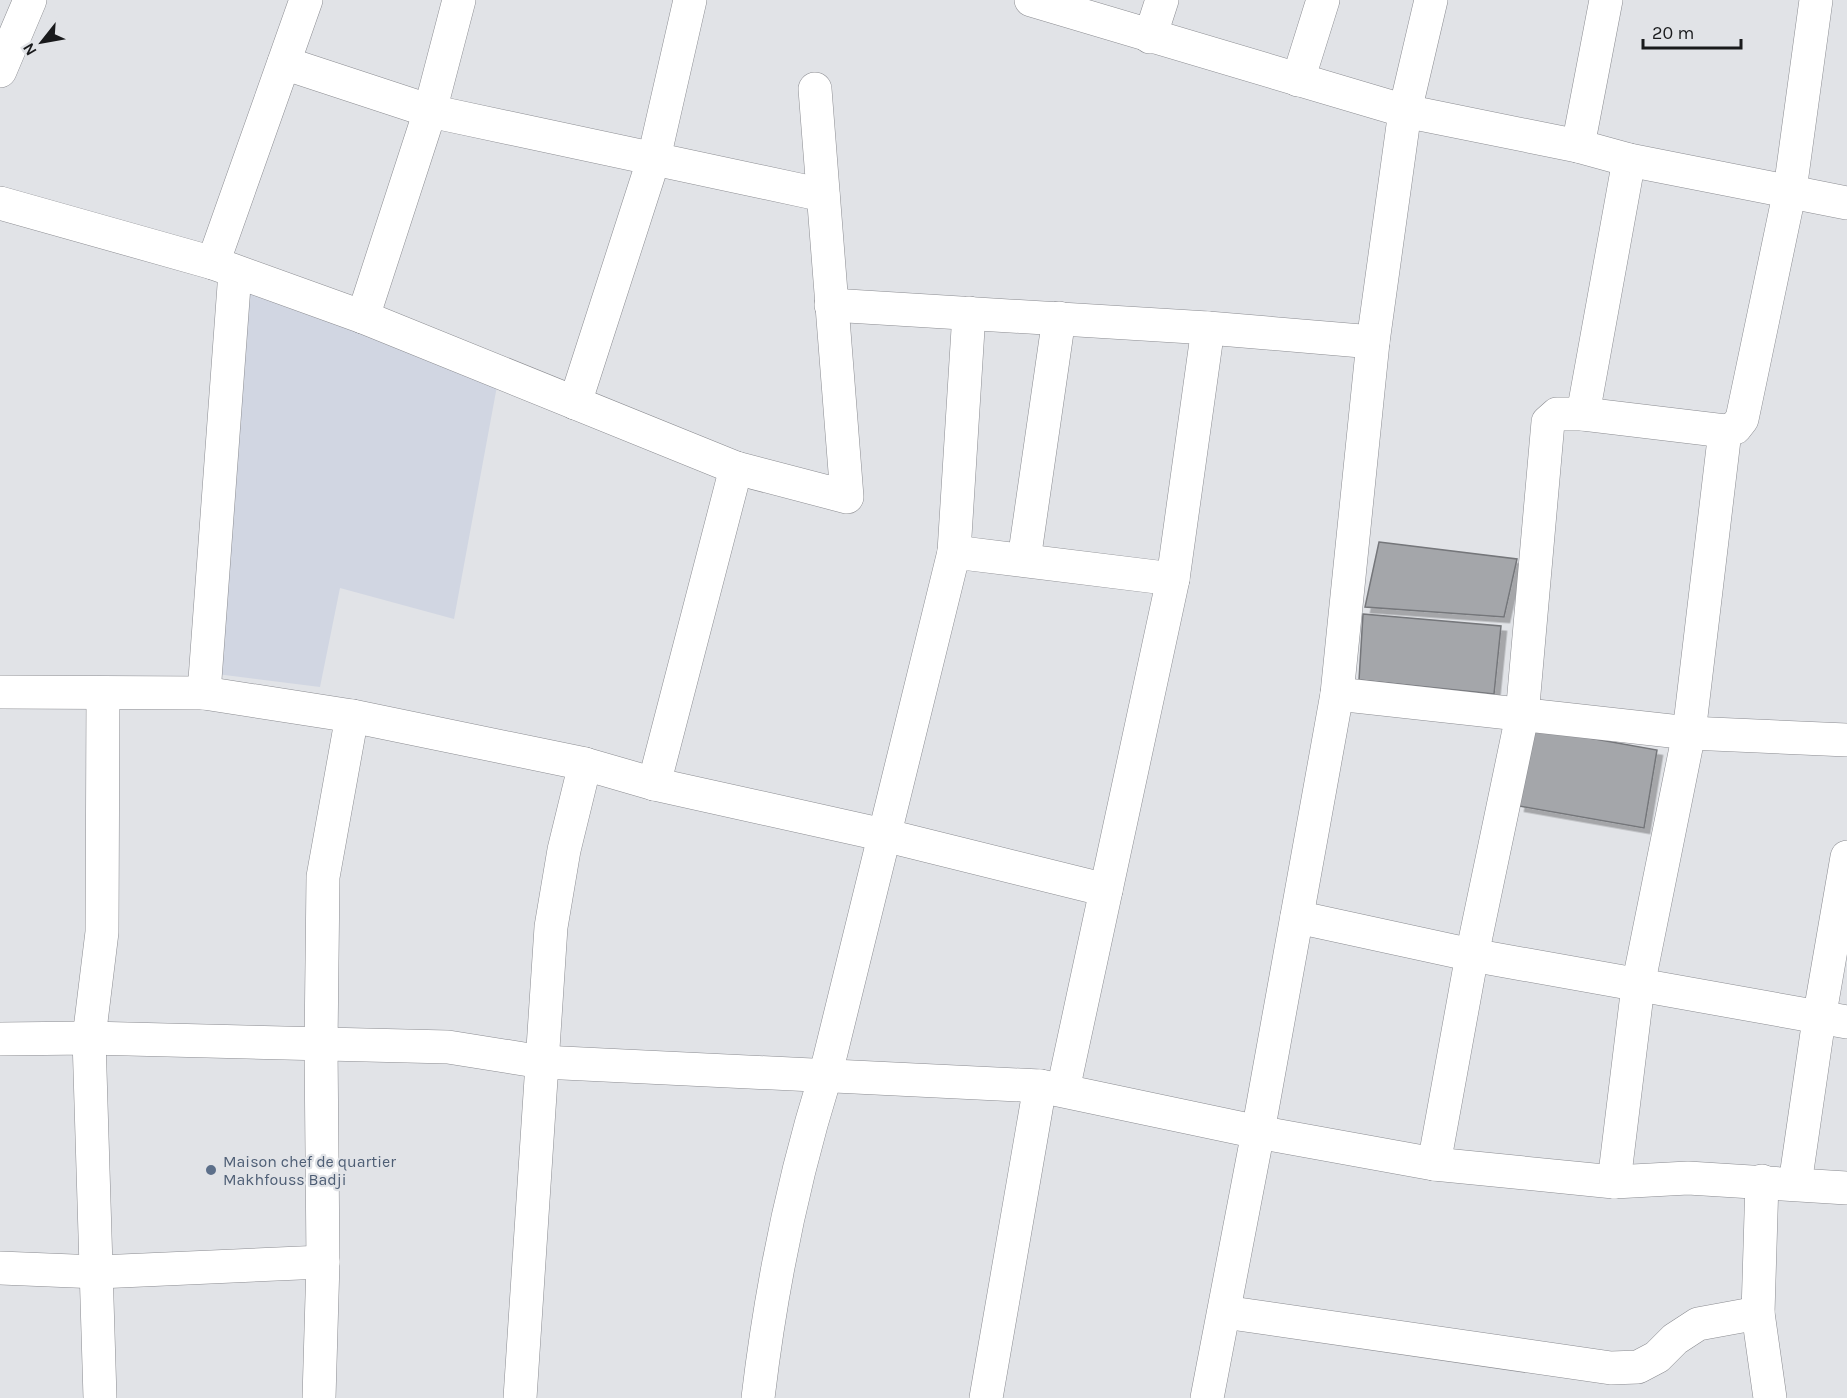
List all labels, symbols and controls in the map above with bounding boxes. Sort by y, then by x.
north arrow [12,12,72,72]
scale bar [1643,12,1740,50]
text: 20 m [1652,22,1694,44]
text: N [18,40,41,59]
place label: Maison chef de quartier Makhfouss Badji [223,1152,396,1189]
marker: Maison chef de quartier Makhfouss Badji [204,1163,218,1177]

